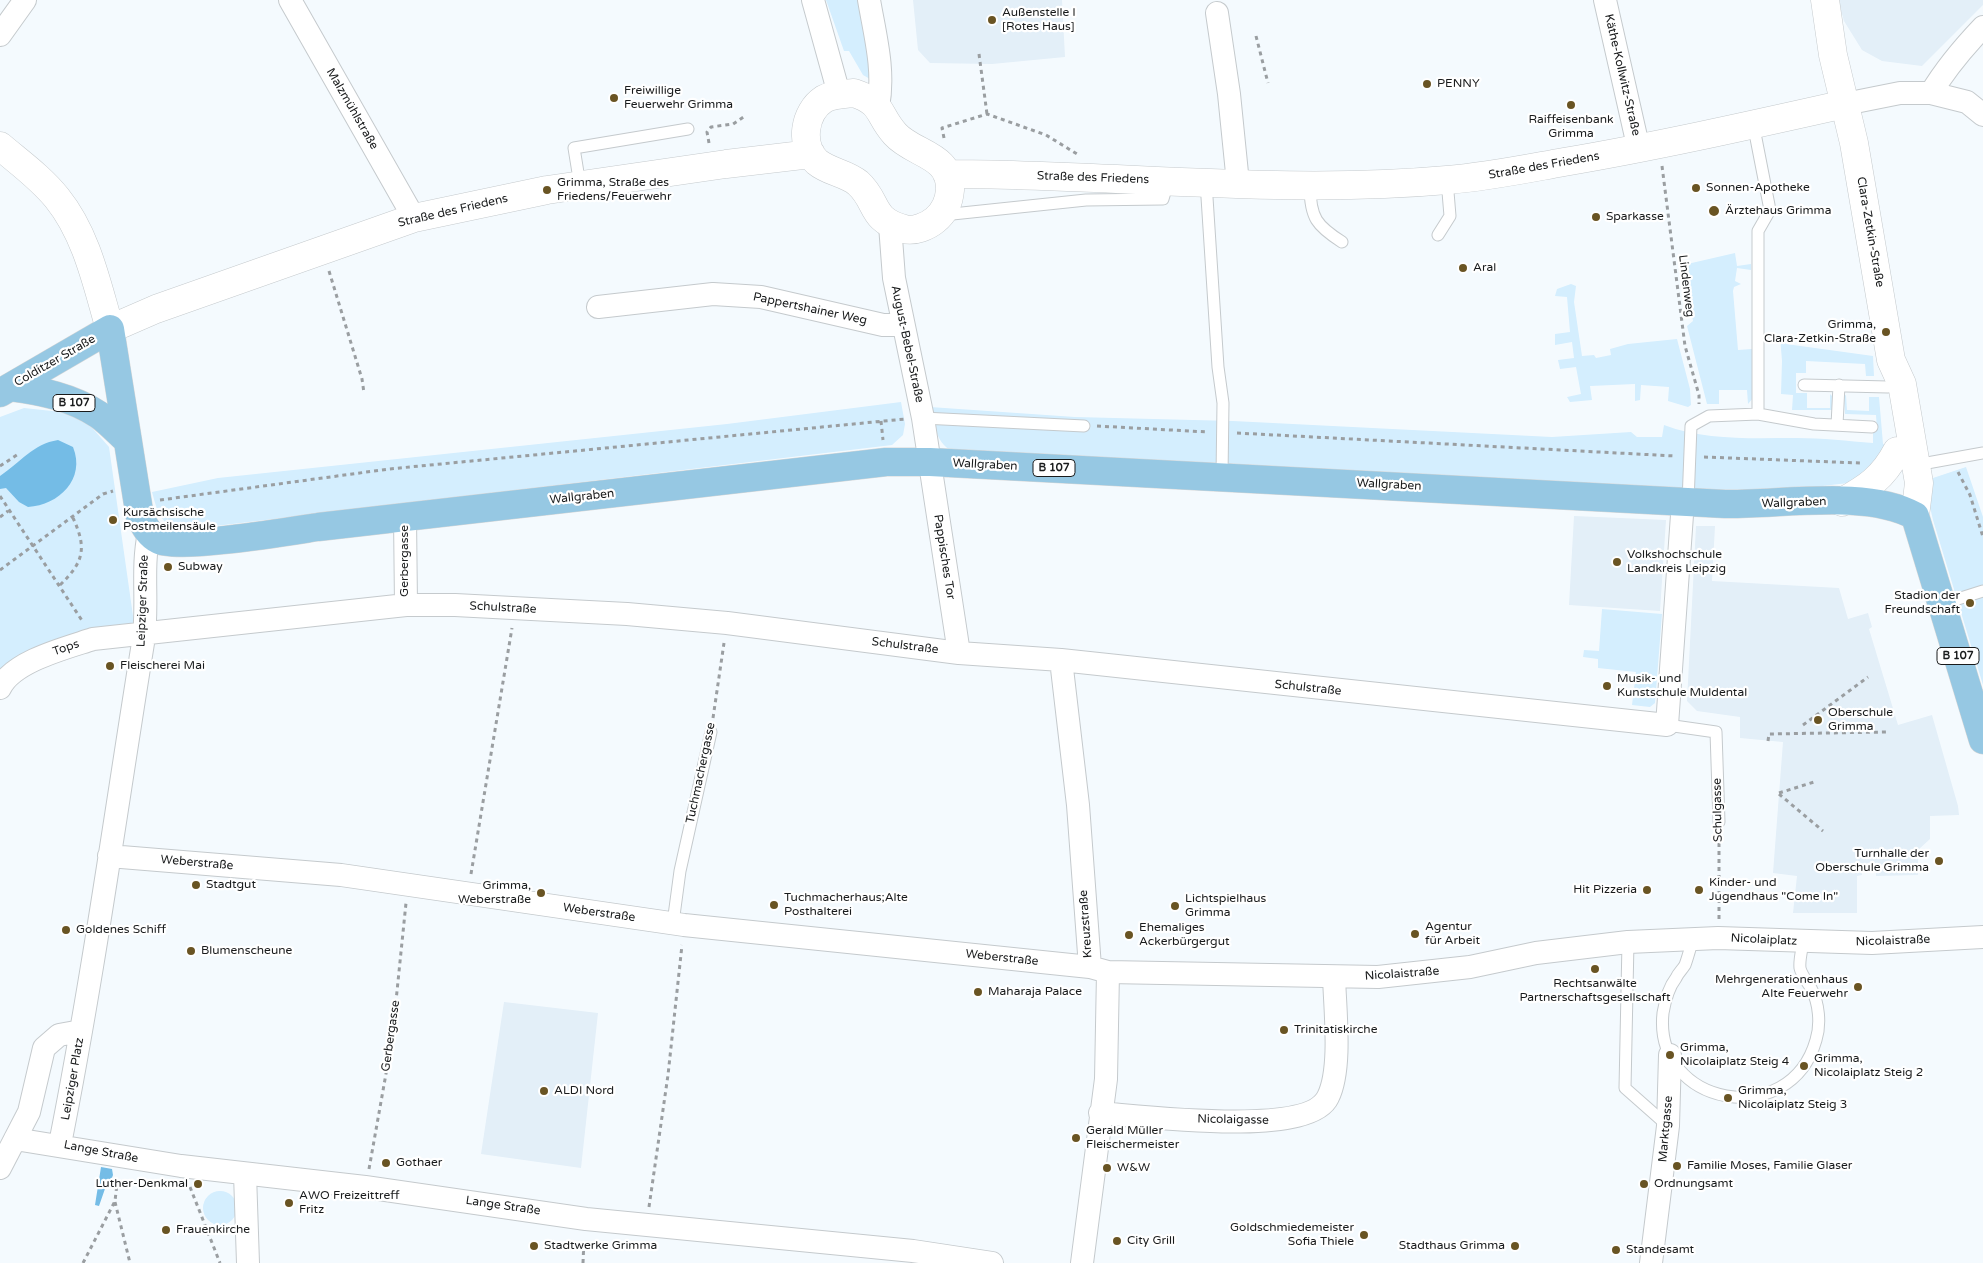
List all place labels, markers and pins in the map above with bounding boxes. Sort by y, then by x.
place label: Außenstelle l [Rotes Haus] [1002,6,1075,34]
marker: Außenstelle l [Rotes Haus] [986,14,998,26]
place label: PENNY [1437,77,1480,91]
marker: PENNY [1421,78,1433,90]
place label: Freiwillige Feuerwehr Grimma [624,84,733,112]
marker: Freiwillige Feuerwehr Grimma [608,92,620,104]
marker: Raiffeisenbank Grimma [1565,99,1577,111]
place label: Raiffeisenbank Grimma [1528,113,1614,141]
place label: Grimma, Straße des Friedens/Feuerwehr [557,176,672,204]
place label: Sonnen-Apotheke [1706,181,1810,195]
marker: Sonnen-Apotheke [1690,182,1702,194]
marker: Grimma, Straße des Friedens/Feuerwehr [541,184,553,196]
marker: Ärztehaus Grimma [1707,204,1721,218]
place label: Ärztehaus Grimma [1725,204,1831,218]
place label: Sparkasse [1606,210,1664,224]
marker: Sparkasse [1590,211,1602,223]
place label: Aral [1473,261,1496,275]
marker: Aral [1457,262,1469,274]
place label: Grimma, Clara-Zetkin-Straße [1764,318,1876,346]
marker: Grimma, Clara-Zetkin-Straße [1880,326,1892,338]
place label: Kursächsische Postmeilensäule [123,506,216,534]
marker: Kursächsische Postmeilensäule [107,514,119,526]
place label: Volkshochschule Landkreis Leipzig [1627,548,1726,576]
marker: Volkshochschule Landkreis Leipzig [1611,556,1623,568]
place label: Subway [178,560,223,574]
marker: Subway [162,561,174,573]
place label: Stadion der Freundschaft [1885,589,1960,617]
marker: Stadion der Freundschaft [1964,597,1976,609]
place label: Fleischerei Mai [120,659,205,673]
marker: Fleischerei Mai [104,660,116,672]
place label: Musik- und Kunstschule Muldental [1617,672,1747,700]
marker: Musik- und Kunstschule Muldental [1601,680,1613,692]
place label: Oberschule Grimma [1828,706,1893,734]
marker: Oberschule Grimma [1812,714,1824,726]
place label: Turnhalle der Oberschule Grimma [1815,847,1929,875]
marker: Turnhalle der Oberschule Grimma [1933,855,1945,867]
place label: Kinder- und Jugendhaus "Come In" [1709,876,1838,904]
place label: Stadtgut [206,878,256,892]
marker: Stadtgut [190,879,202,891]
place label: Grimma, Weberstraße [458,879,531,907]
place label: Hit Pizzeria [1573,883,1637,897]
marker: Hit Pizzeria [1641,884,1653,896]
marker: Kinder- und Jugendhaus "Come In" [1693,884,1705,896]
marker: Grimma, Weberstraße [535,887,547,899]
place label: Tuchmacherhaus;Alte Posthalterei [784,891,908,919]
place label: Lichtspielhaus Grimma [1185,892,1266,920]
marker: Tuchmacherhaus;Alte Posthalterei [768,899,780,911]
marker: Lichtspielhaus Grimma [1169,900,1181,912]
place label: Agentur für Arbeit [1425,920,1480,948]
place label: Ehemaliges Ackerbürgergut [1139,921,1230,949]
place label: Goldenes Schiff [76,923,166,937]
marker: Goldenes Schiff [60,924,72,936]
marker: Agentur für Arbeit [1409,928,1421,940]
marker: Ehemaliges Ackerbürgergut [1123,929,1135,941]
place label: Blumenscheune [201,944,292,958]
marker: Blumenscheune [185,945,197,957]
marker: Rechtsanwälte Partnerschaftsgesellschaft [1589,963,1601,975]
place label: Mehrgenerationenhaus Alte Feuerwehr [1715,973,1848,1001]
place label: Rechtsanwälte Partnerschaftsgesellschaft [1519,977,1671,1005]
marker: Mehrgenerationenhaus Alte Feuerwehr [1852,981,1864,993]
place label: Maharaja Palace [988,985,1082,999]
marker: Maharaja Palace [972,986,984,998]
place label: Trinitatiskirche [1294,1023,1377,1037]
marker: Trinitatiskirche [1278,1024,1290,1036]
place label: Grimma, Nicolaiplatz Steig 4 [1680,1041,1789,1069]
marker: Grimma, Nicolaiplatz Steig 4 [1664,1049,1676,1061]
place label: Grimma, Nicolaiplatz Steig 2 [1814,1052,1923,1080]
marker: Grimma, Nicolaiplatz Steig 2 [1798,1060,1810,1072]
place label: ALDI Nord [554,1084,614,1098]
place label: Grimma, Nicolaiplatz Steig 3 [1738,1084,1847,1112]
marker: ALDI Nord [538,1085,550,1097]
marker: Grimma, Nicolaiplatz Steig 3 [1722,1092,1734,1104]
place label: Gerald Müller Fleischermeister [1086,1124,1179,1152]
marker: Gerald Müller Fleischermeister [1070,1132,1082,1144]
place label: Gothaer [396,1156,442,1170]
marker: Gothaer [380,1157,392,1169]
place label: Familie Moses, Familie Glaser [1687,1159,1852,1173]
marker: Familie Moses, Familie Glaser [1671,1160,1683,1172]
place label: W&W [1117,1161,1150,1175]
marker: W&W [1101,1162,1113,1174]
place label: Luther-Denkmal [95,1177,188,1191]
place label: Ordnungsamt [1654,1177,1733,1191]
marker: Luther-Denkmal [192,1178,204,1190]
marker: Ordnungsamt [1638,1178,1650,1190]
place label: AWO Freizeittreff Fritz [299,1189,400,1217]
marker: AWO Freizeittreff Fritz [283,1197,295,1209]
place label: Goldschmiedemeister Sofia Thiele [1230,1221,1354,1249]
place label: Frauenkirche [176,1223,250,1237]
marker: Frauenkirche [160,1224,172,1236]
marker: Goldschmiedemeister Sofia Thiele [1358,1229,1370,1241]
place label: City Grill [1127,1234,1175,1248]
marker: City Grill [1111,1235,1123,1247]
place label: Stadtwerke Grimma [544,1239,657,1253]
place label: Stadthaus Grimma [1399,1239,1505,1253]
marker: Stadtwerke Grimma [528,1240,540,1252]
marker: Stadthaus Grimma [1509,1240,1521,1252]
place label: Standesamt [1626,1243,1694,1257]
marker: Standesamt [1610,1244,1622,1256]

